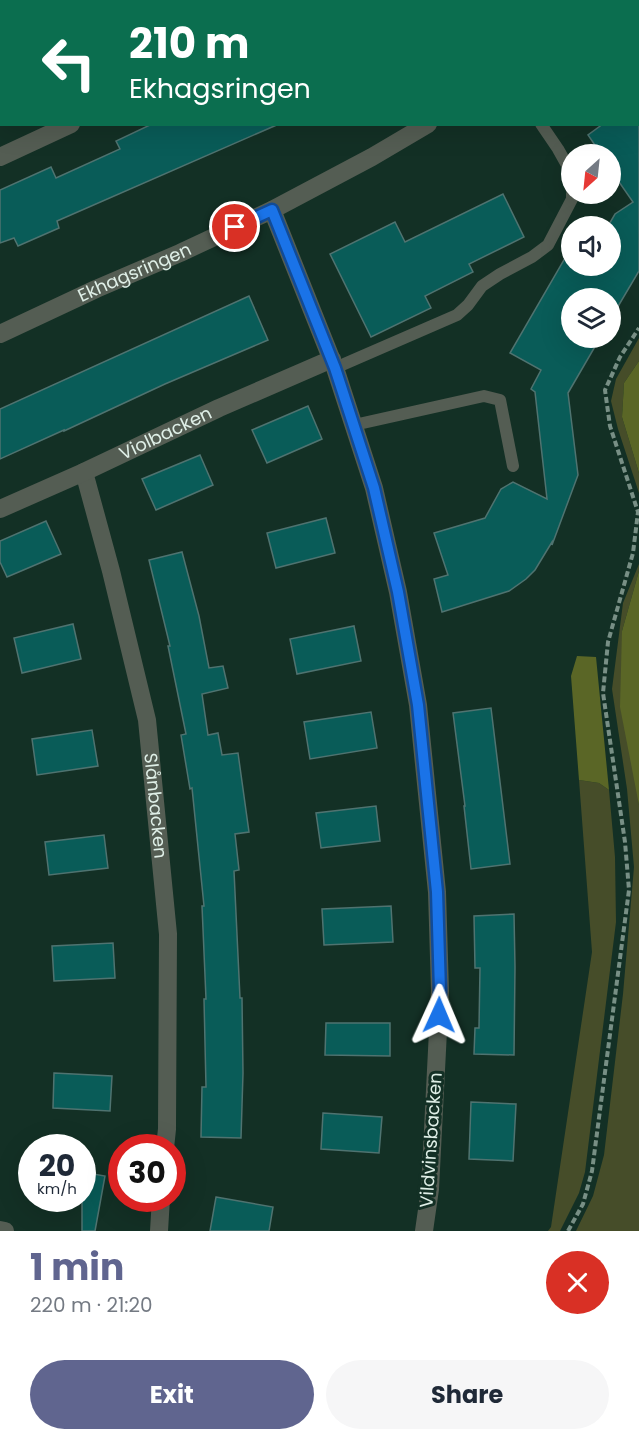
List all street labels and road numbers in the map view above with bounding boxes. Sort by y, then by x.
street label: Ekhagsringen [74,236,195,308]
street label: Violbacken [115,400,216,466]
street label: Slånbacken [138,752,174,860]
street label: Vildvinsbacken [413,1071,448,1209]

